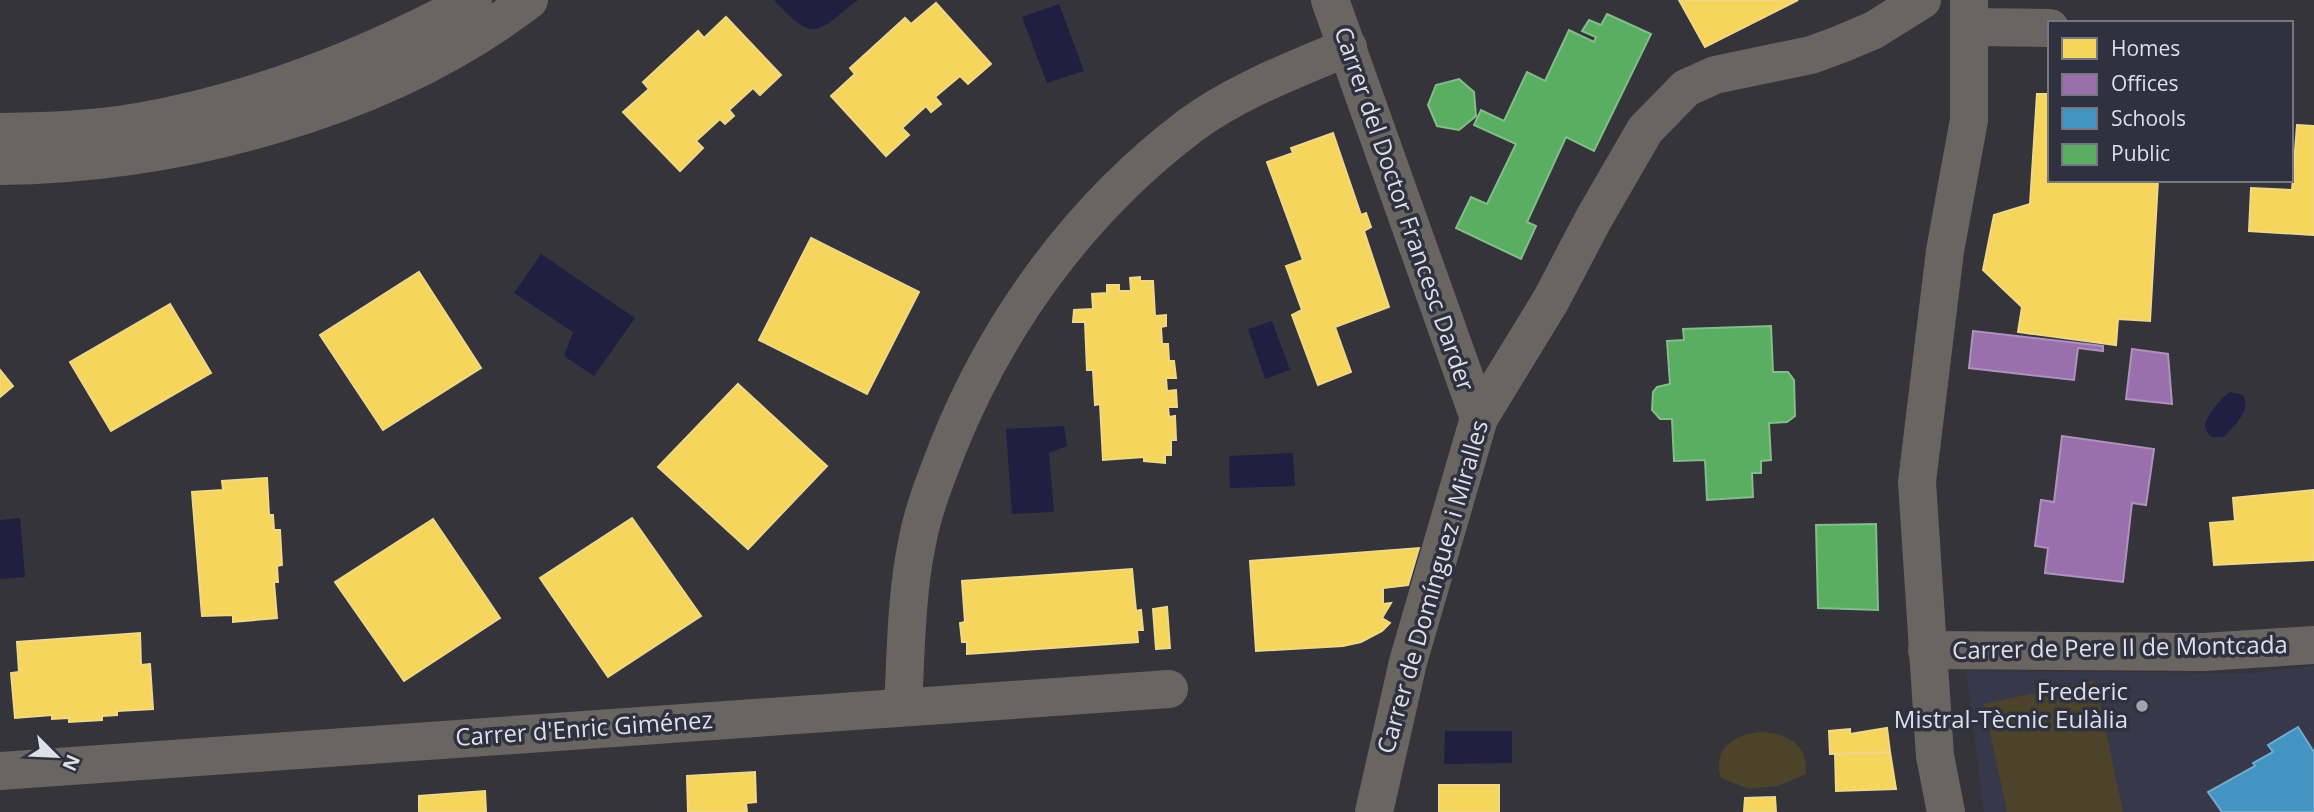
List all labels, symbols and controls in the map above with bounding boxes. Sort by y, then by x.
legend [2048,21,2293,182]
street label: Carrer del Doctor Francesc Darder [1327,22,1483,395]
text: Homes [2111,34,2180,62]
text: Offices [2111,69,2179,97]
text: Schools [2111,104,2186,132]
text: Public [2111,139,2170,167]
street label: Carrer de Domínguez i Miralles [1368,416,1495,757]
street label: Carrer de Pere II de Montcada [1952,627,2288,666]
place label: Frederic Mistral-Tècnic Eulàlia [1894,674,2128,735]
marker: Frederic Mistral-Tècnic Eulàlia [2134,698,2150,714]
street label: Carrer d'Enric Giménez [454,702,714,753]
north arrow [21,721,91,791]
text: N [57,751,87,775]

